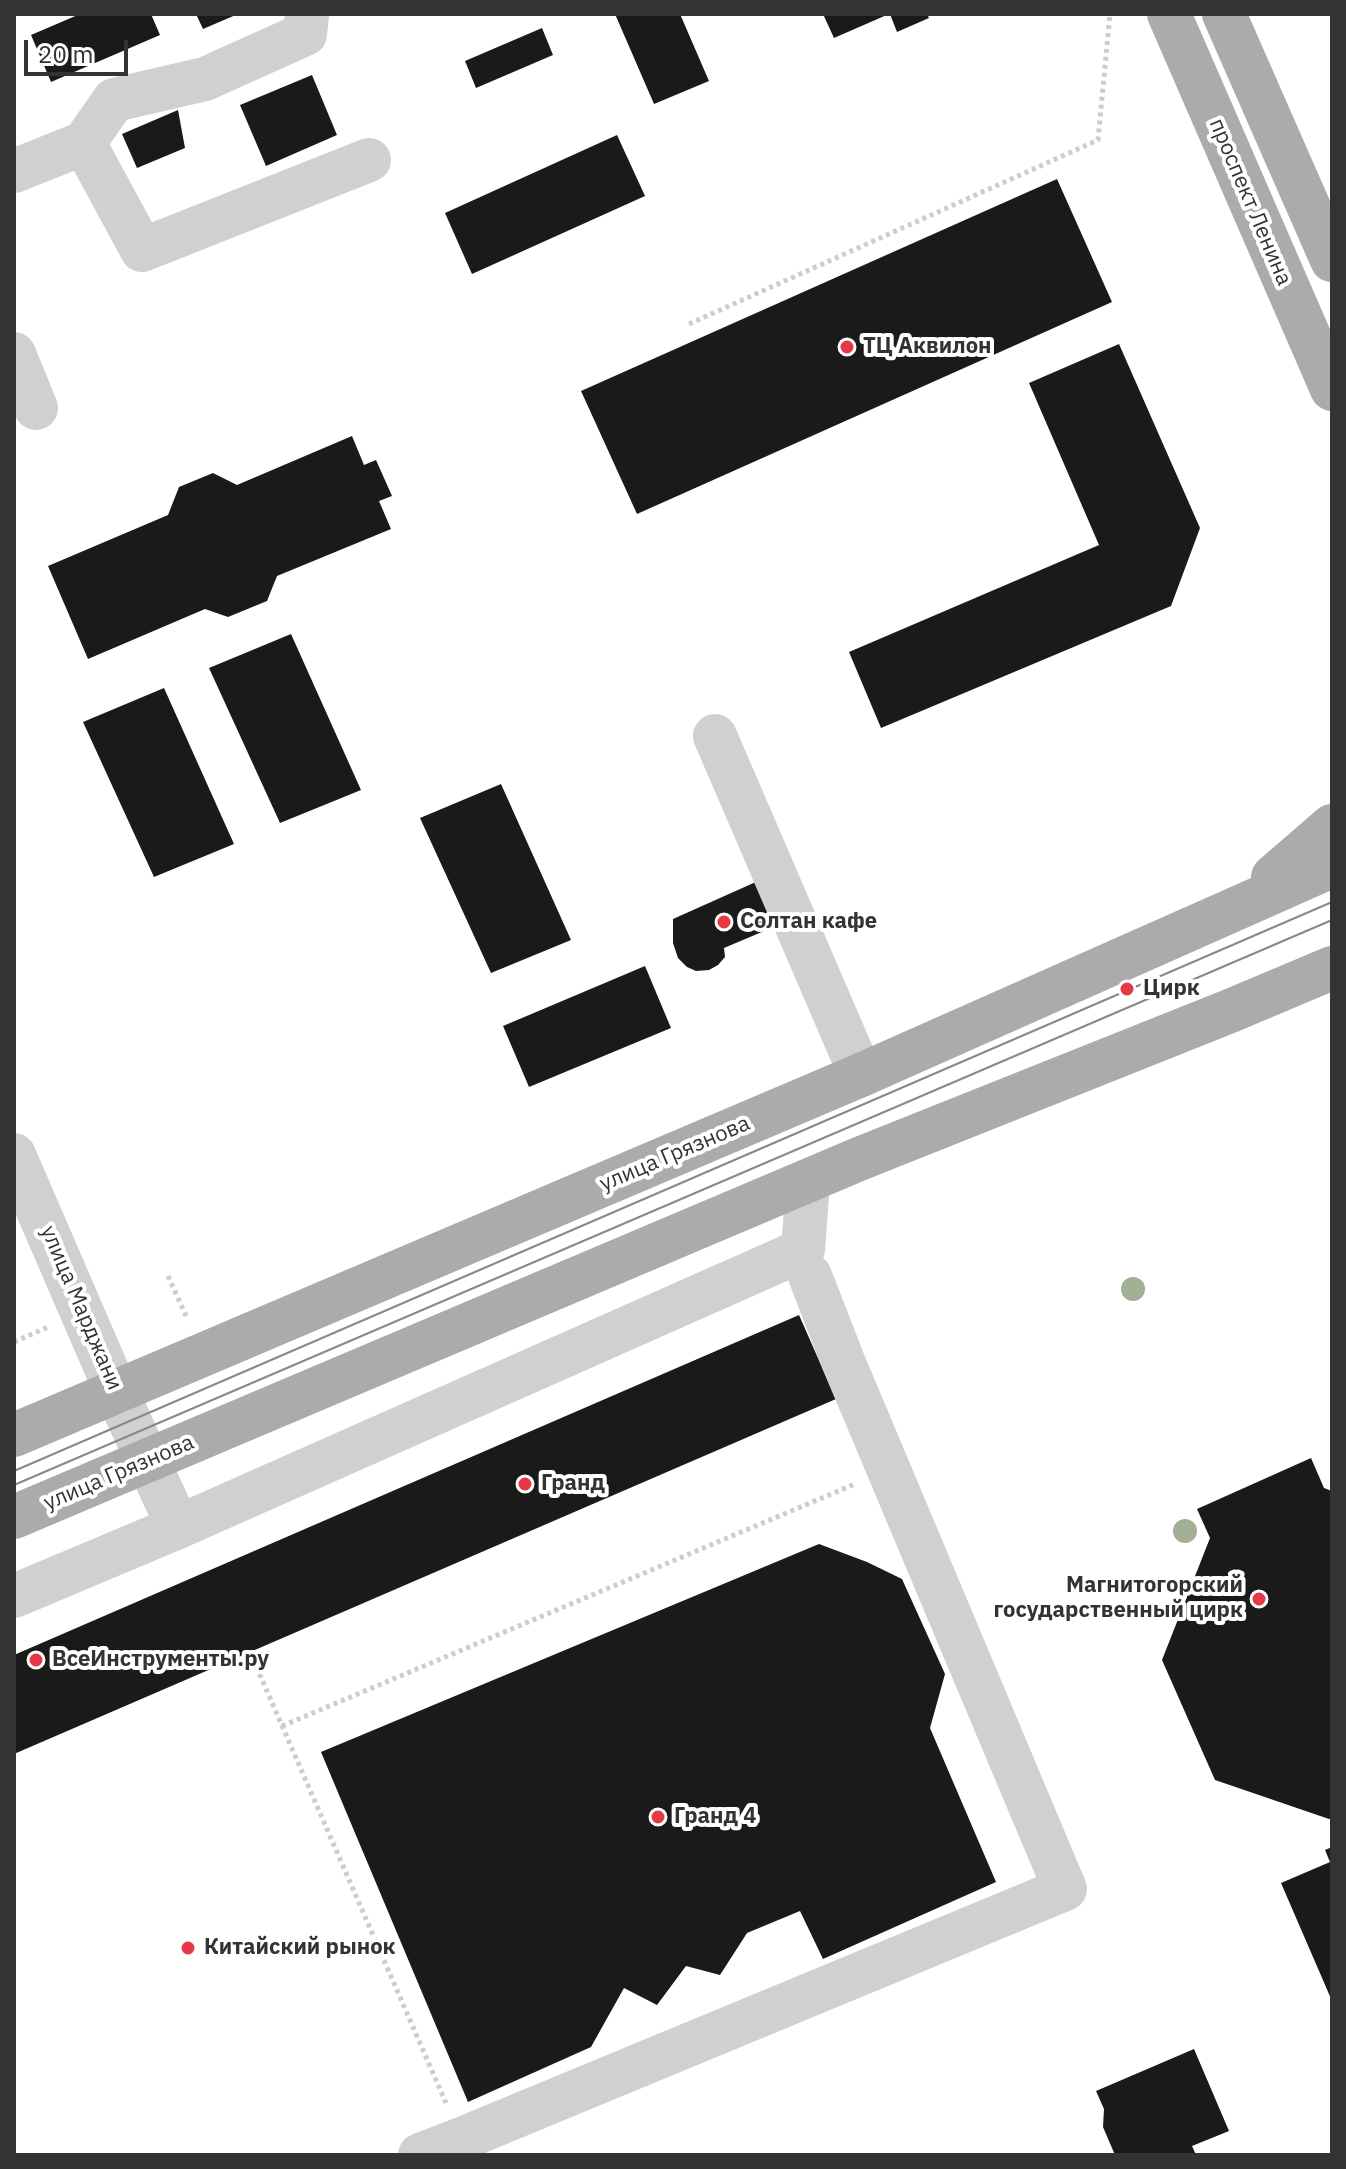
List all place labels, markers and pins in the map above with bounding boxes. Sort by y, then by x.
place label: ТЦ Аквилон [863,334,992,360]
marker: ТЦ Аквилон [838,338,856,356]
place label: Солтан кафе [740,909,877,935]
marker: Солтан кафе [715,913,733,931]
place label: Цирк [1143,976,1200,1002]
marker: Цирк [1118,980,1136,998]
place label: Гранд [541,1471,605,1497]
marker: Гранд [516,1475,534,1493]
place label: Магнитогорский государственный цирк [993,1573,1243,1624]
marker: Магнитогорский государственный цирк [1250,1590,1268,1608]
place label: ВсеИнструменты.ру [52,1647,269,1673]
marker: ВсеИнструменты.ру [27,1651,45,1669]
place label: Гранд 4 [674,1804,756,1830]
marker: Гранд 4 [649,1808,667,1826]
place label: Китайский рынок [204,1935,396,1961]
marker: Китайский рынок [179,1939,197,1957]

